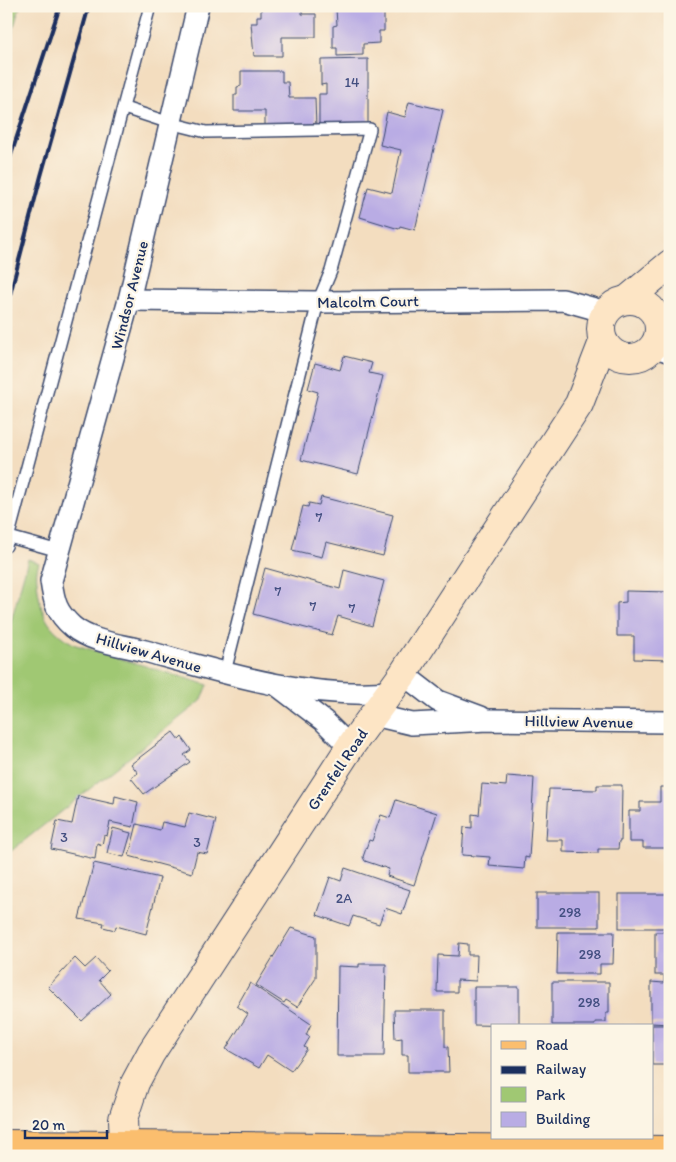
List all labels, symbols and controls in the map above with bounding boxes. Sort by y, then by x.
house number: 14 [345,74,360,91]
street label: Windsor Avenue [107,239,152,352]
street label: Malcolm Court [317,291,419,312]
house number: 7 [316,509,323,526]
house number: 7 [275,583,282,600]
house number: 7 [310,598,317,615]
house number: 7 [349,600,356,617]
street label: Hillview Avenue [94,628,204,677]
street label: Hillview Avenue [524,711,634,732]
street label: Grenfell Road [303,724,372,814]
house number: 3 [60,829,68,846]
house number: 3 [193,834,201,851]
house number: 2A [336,890,352,907]
house number: 298 [559,904,582,921]
house number: 298 [579,946,602,963]
house number: 298 [578,994,601,1011]
legend [491,1024,654,1140]
text: Road [536,1036,569,1054]
text: Railway [536,1060,586,1078]
text: Park [536,1086,566,1104]
scale bar [25,1107,108,1139]
text: Building [536,1110,590,1128]
text: 20 m [32,1116,66,1134]

